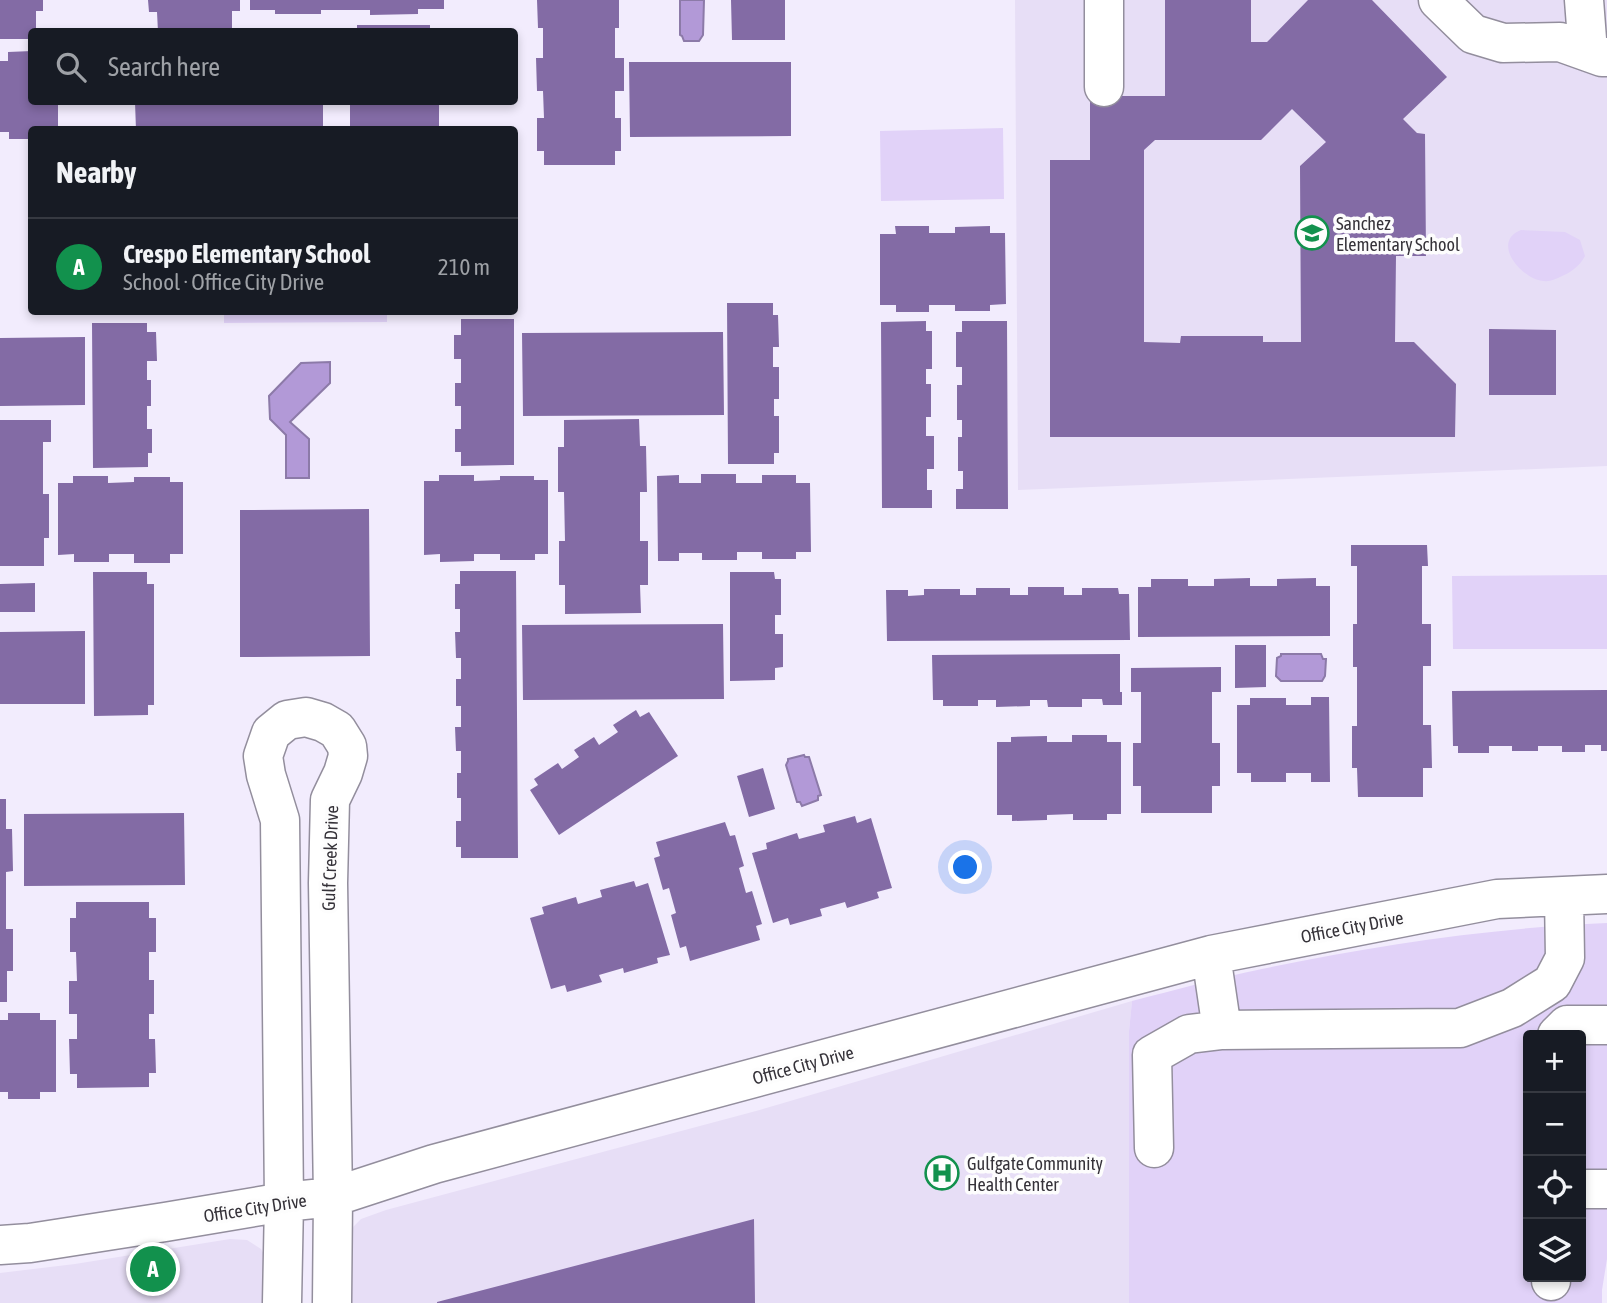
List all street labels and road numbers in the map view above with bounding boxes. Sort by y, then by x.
street label: Gulf Creek Drive [318,805,342,911]
street label: Office City Drive [1299,907,1405,947]
street label: Office City Drive [750,1041,856,1089]
street label: Office City Drive [202,1189,308,1227]

